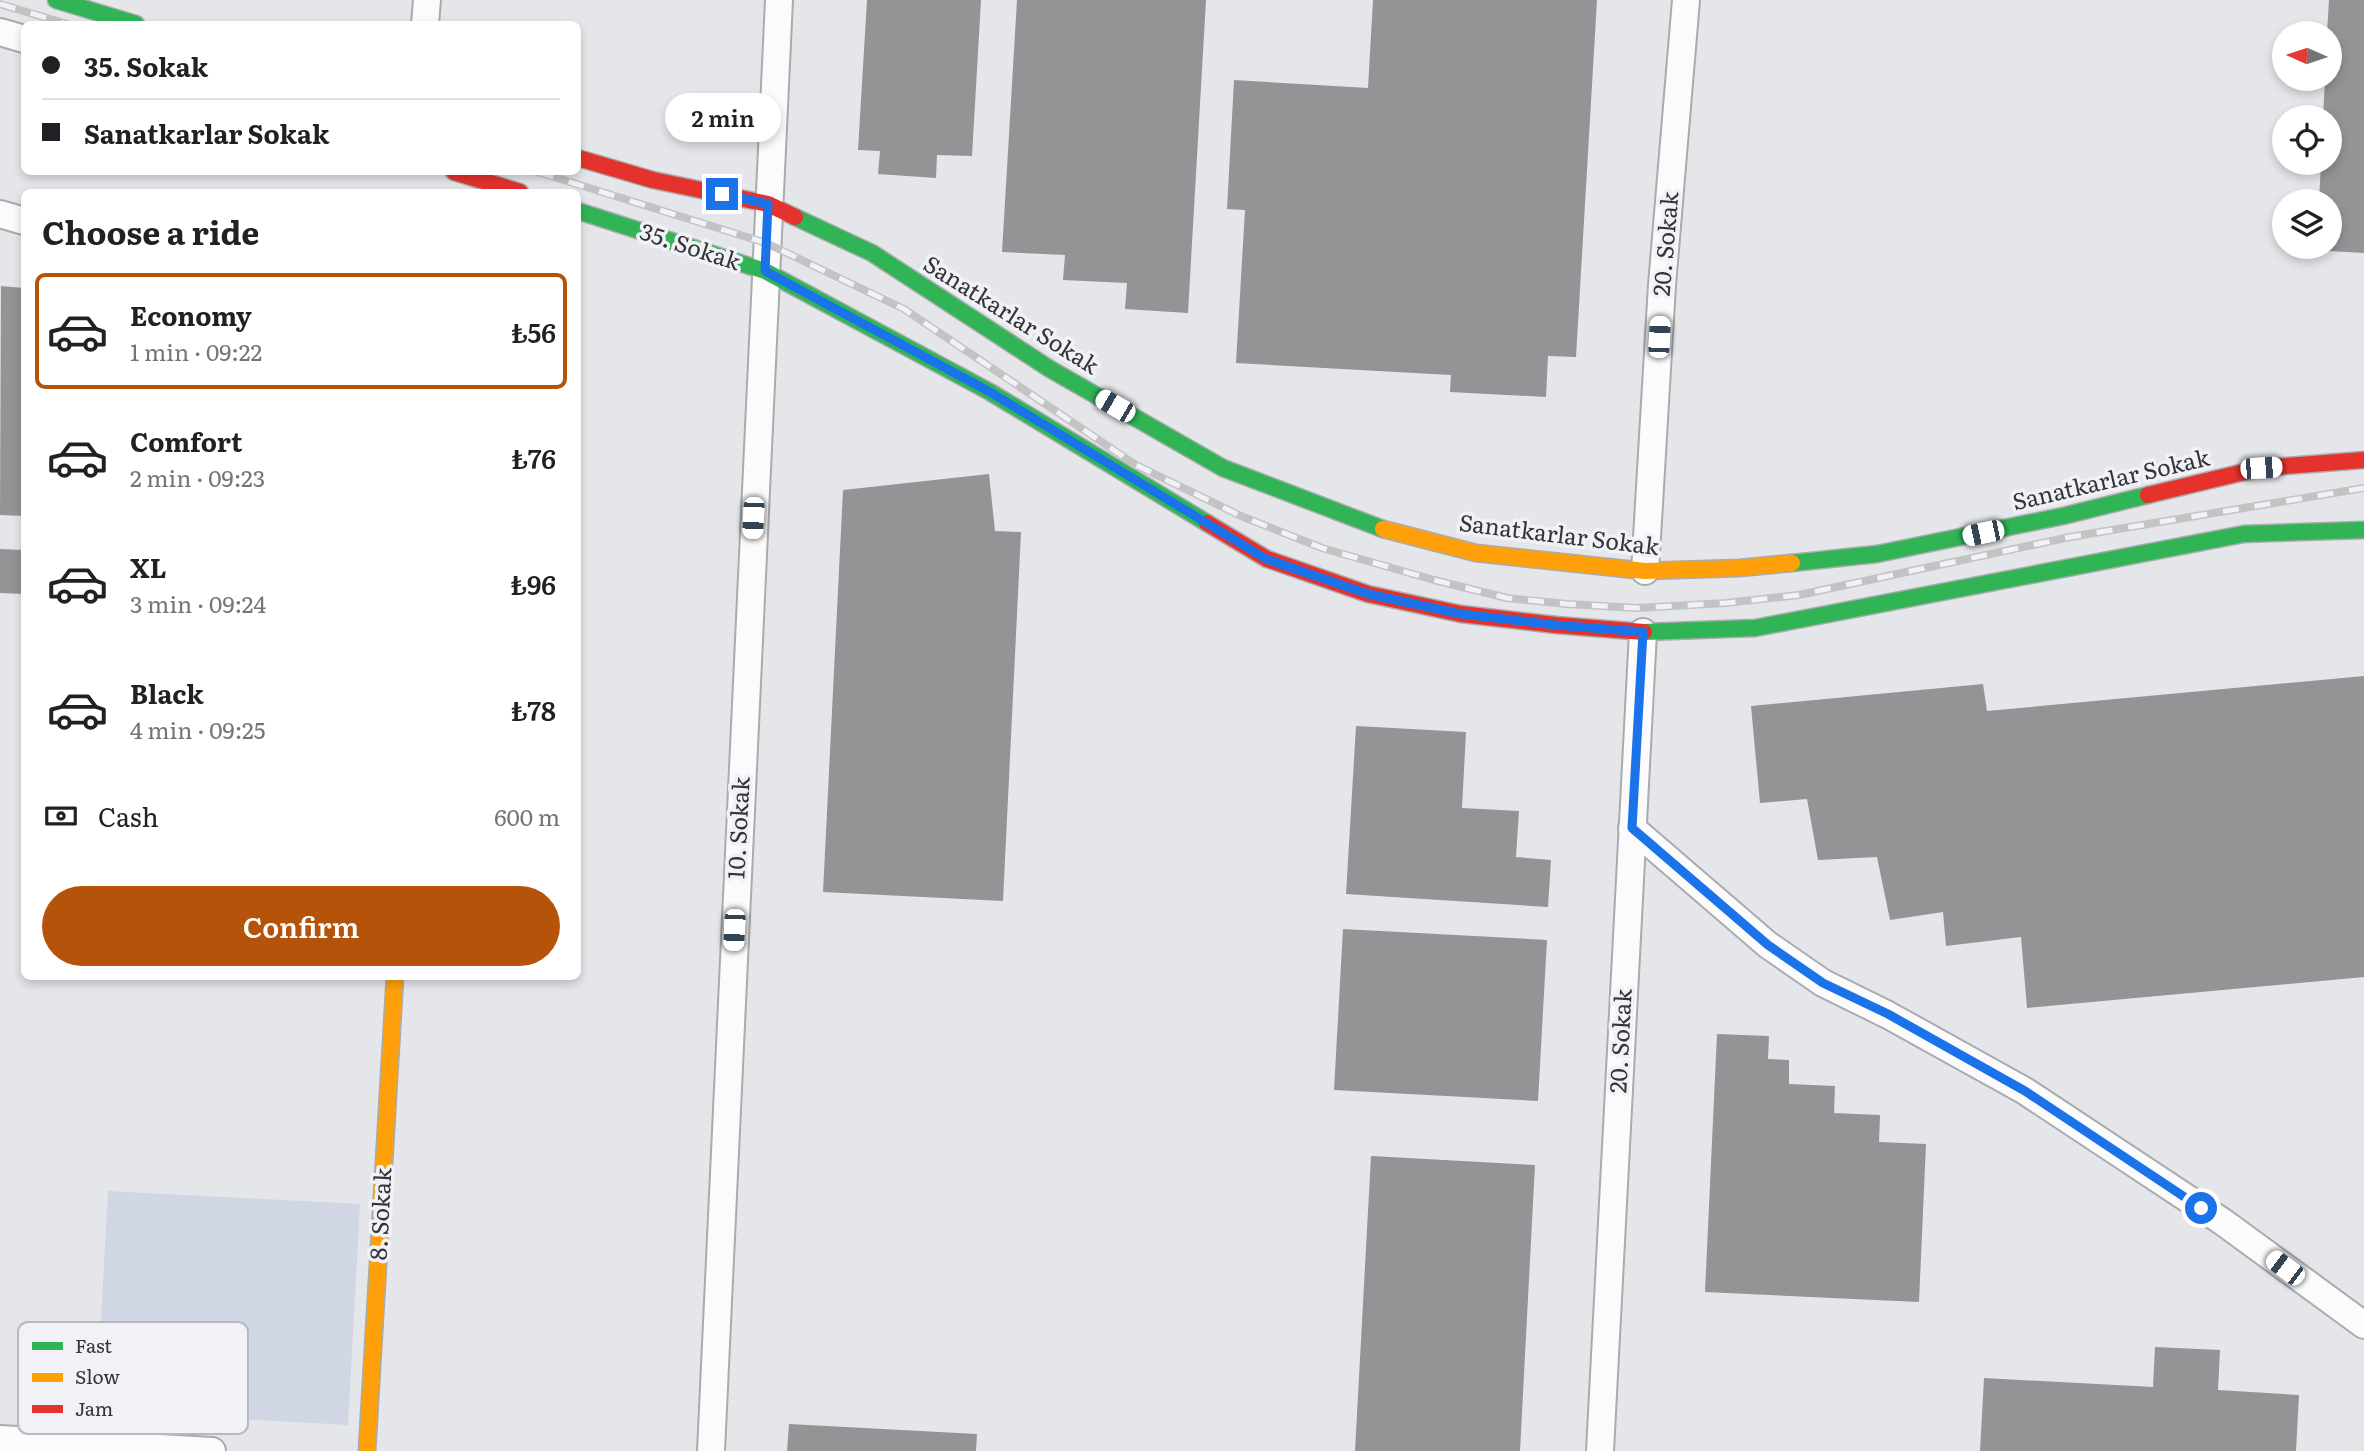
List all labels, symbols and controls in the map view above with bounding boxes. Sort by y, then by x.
north arrow [2272,21,2342,91]
map controls [2272,21,2342,259]
text: 35. Sokak [84,46,208,85]
callout: 2 min [664,92,780,142]
text: 2 min [691,100,755,134]
button: locate [2272,105,2342,175]
text: Sanatkarlar Sokak [84,113,330,152]
route end [706,178,738,210]
street label: 20. Sokak [1643,189,1686,297]
button: layers [2272,189,2342,259]
text: Choose a ride [42,207,259,255]
street label: 35. Sokak [636,213,746,278]
street label: Sanatkarlar Sokak [918,246,1107,382]
text: Economy [130,295,252,334]
icon: car [46,300,109,363]
text: ₺56 [511,312,556,351]
car [1648,315,1671,359]
text: 1 min · 09:22 [130,334,262,368]
car [1092,386,1139,426]
text: Comfort [130,421,242,460]
icon: car [46,426,109,489]
text: ₺76 [511,438,556,477]
street label: Sanatkarlar Sokak [2009,439,2213,517]
car [2240,456,2283,480]
text: 2 min · 09:23 [130,460,265,494]
car [742,496,765,540]
street label: Sanatkarlar Sokak [1457,504,1662,562]
car [1961,518,2006,548]
text: XL [130,547,167,586]
icon: car [46,552,109,615]
text: ₺96 [510,564,556,603]
text: 3 min · 09:24 [130,586,266,620]
text: Black [130,673,204,712]
icon: car [46,678,109,741]
text: ₺78 [511,690,556,729]
text: 4 min · 09:25 [130,712,265,746]
street label: 10. Sokak [717,775,757,880]
text: Cash [98,796,159,835]
icon: cash [42,797,80,835]
text: 600 m [494,799,560,833]
button: Confirm [42,886,560,966]
car [723,908,746,952]
street label: 20. Sokak [1599,987,1639,1094]
street label: 8. Sokak [360,1166,398,1261]
route start [2185,1192,2217,1224]
car [2262,1247,2309,1289]
legend [18,1322,248,1434]
text: Fast [75,1331,112,1359]
text: Slow [75,1362,120,1390]
text: Jam [75,1394,113,1422]

